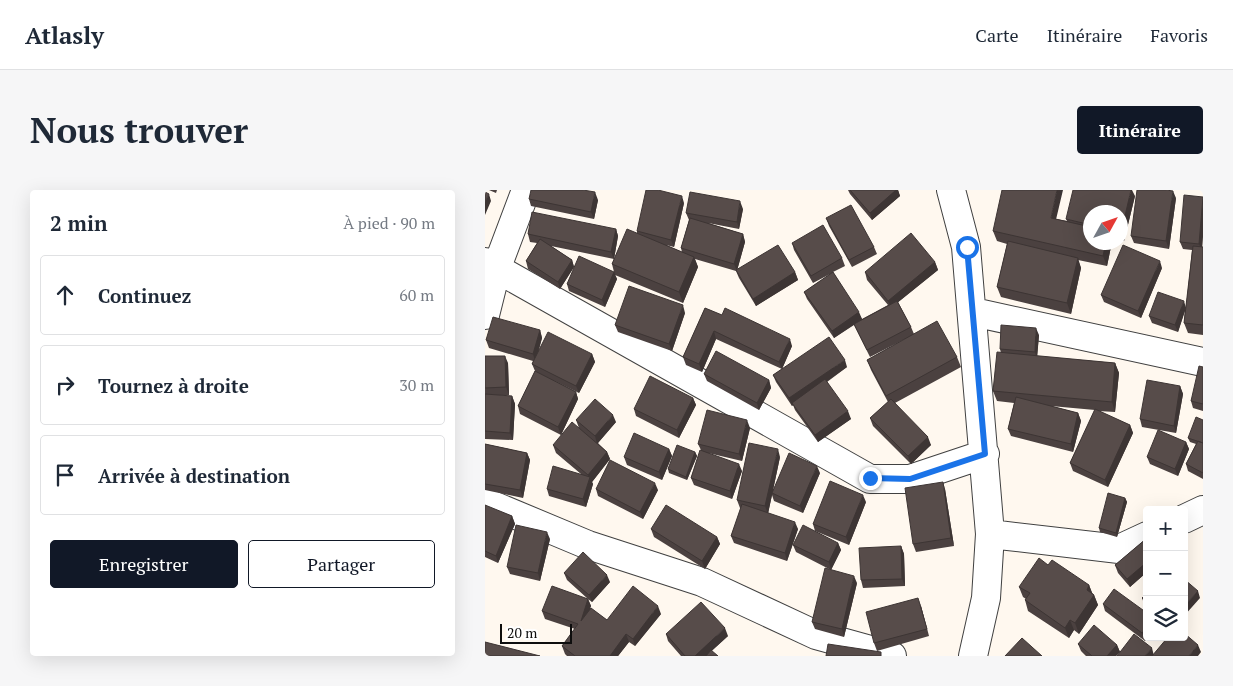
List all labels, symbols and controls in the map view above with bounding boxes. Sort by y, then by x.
text: Atlasly [25,19,104,51]
text: Carte [975,23,1019,47]
text: Itinéraire [1047,23,1122,47]
text: Favoris [1150,23,1208,47]
button: Itinéraire [1077,106,1203,154]
text: Nous trouver [30,107,248,153]
north arrow [1083,205,1128,250]
text: 2 min [50,209,107,237]
text: À pied · 90 m [343,212,435,234]
route start [956,236,979,259]
icon: ahead [51,281,79,309]
text: Continuez [98,283,191,308]
text: 60 m [399,284,434,306]
icon: right [51,371,79,399]
text: Tournez à droite [98,373,249,398]
text: 30 m [399,374,434,396]
icon: arrive [51,461,79,489]
text: Arrivée à destination [98,463,290,488]
route end [859,467,882,490]
map controls [1143,506,1188,641]
button: + [1143,506,1188,551]
button: Enregistrer [50,540,238,588]
button: Partager [248,540,435,588]
button: − [1143,551,1188,596]
button: layers [1143,596,1188,641]
scale bar [500,621,573,644]
text: 20 m [507,623,537,642]

